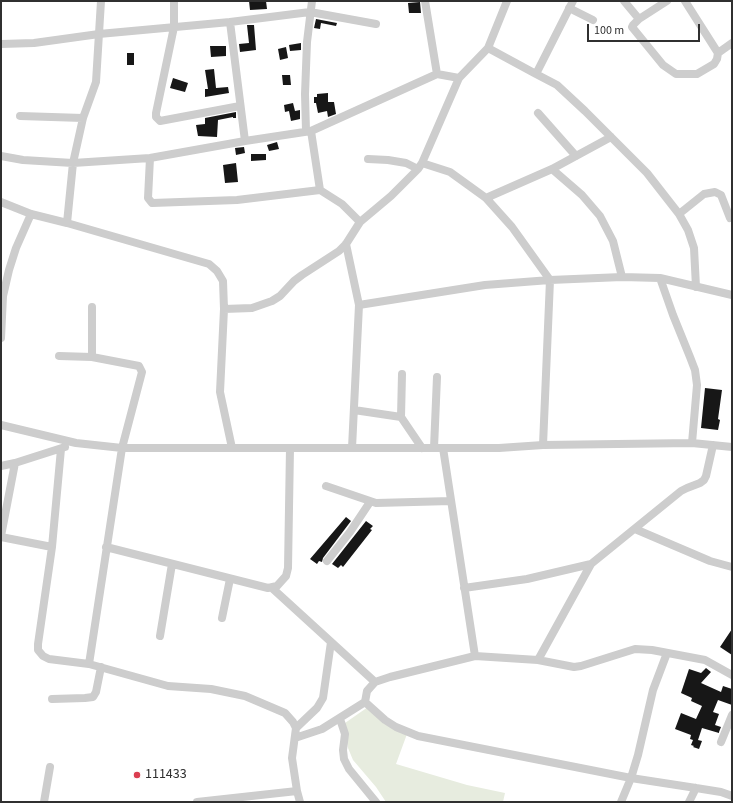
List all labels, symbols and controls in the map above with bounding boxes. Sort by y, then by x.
scale bar [589,16,702,42]
text: 100 m [594,22,624,39]
place label: 111433 [145,767,187,783]
marker: 111433 [132,770,142,780]

